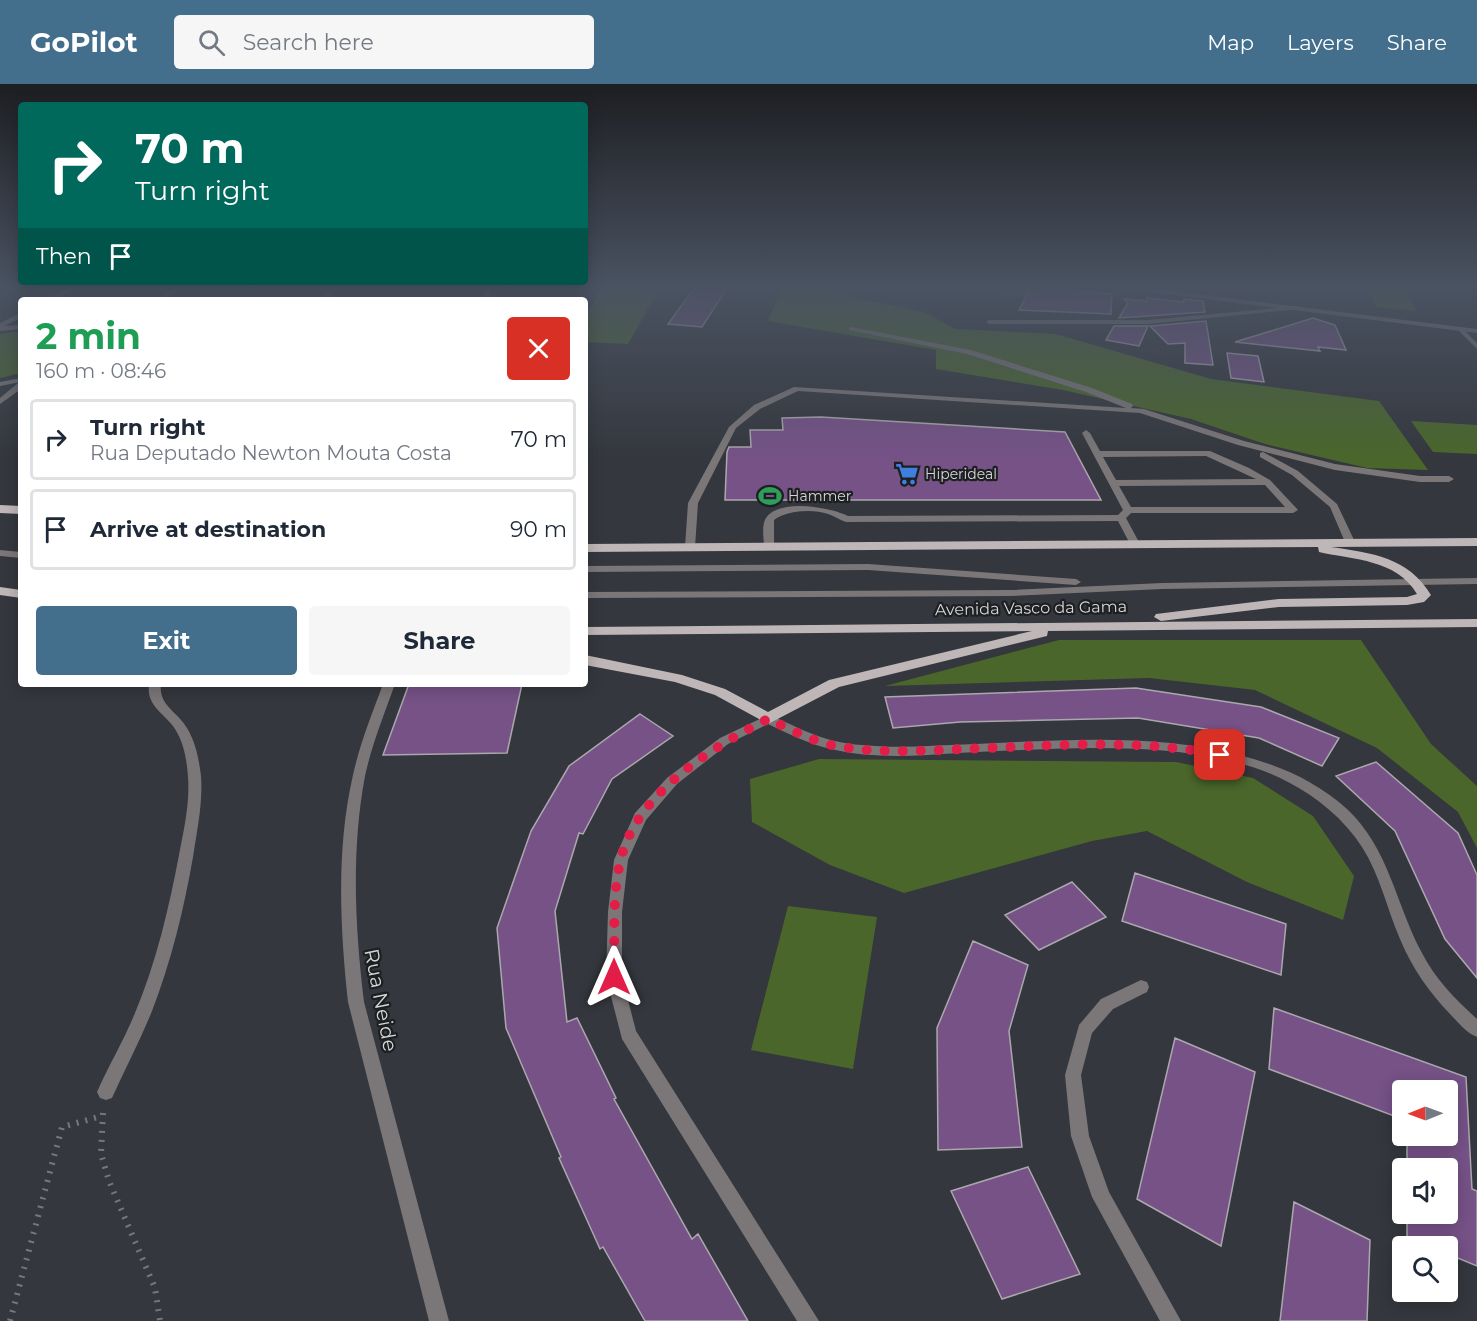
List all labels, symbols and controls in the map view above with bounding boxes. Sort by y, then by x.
search box [174,15,594,69]
text: GoPilot [30,25,138,59]
icon: search [195,26,228,59]
text: Search here [243,29,374,56]
text: Map [1207,30,1254,55]
text: Layers [1287,30,1354,55]
text: Share [1387,30,1447,55]
text: 70 m [135,122,245,174]
icon: right [36,126,114,204]
text: Turn right [135,174,270,207]
icon: arrive [104,240,137,273]
text: Then [36,243,92,270]
text: 2 min [36,314,141,358]
button: close [507,317,570,380]
text: 160 m · 08:46 [36,359,166,383]
text: Turn right [90,414,205,441]
icon: right [39,423,72,456]
text: 70 m [511,426,567,453]
text: Rua Deputado Newton Mouta Costa [90,441,452,465]
supermarket icon: Hiperideal [894,461,920,487]
place label: Hiperideal [925,465,997,483]
sports icon: Hammer [757,483,783,509]
place label: Hammer [788,487,852,505]
icon: arrive [39,513,72,546]
text: Arrive at destination [90,516,326,543]
text: 90 m [510,516,567,543]
street label: Avenida Vasco da Gama [935,597,1127,619]
button: Exit [36,606,297,675]
button: Share [309,606,570,675]
pin [1194,729,1245,780]
icon: arrive [1203,738,1236,771]
position arrow [582,945,646,1009]
street label: Rua Neide [359,947,403,1053]
north arrow [1392,1080,1458,1146]
map controls [1392,1080,1458,1302]
button: sound [1392,1158,1458,1224]
button: search [1392,1236,1458,1302]

